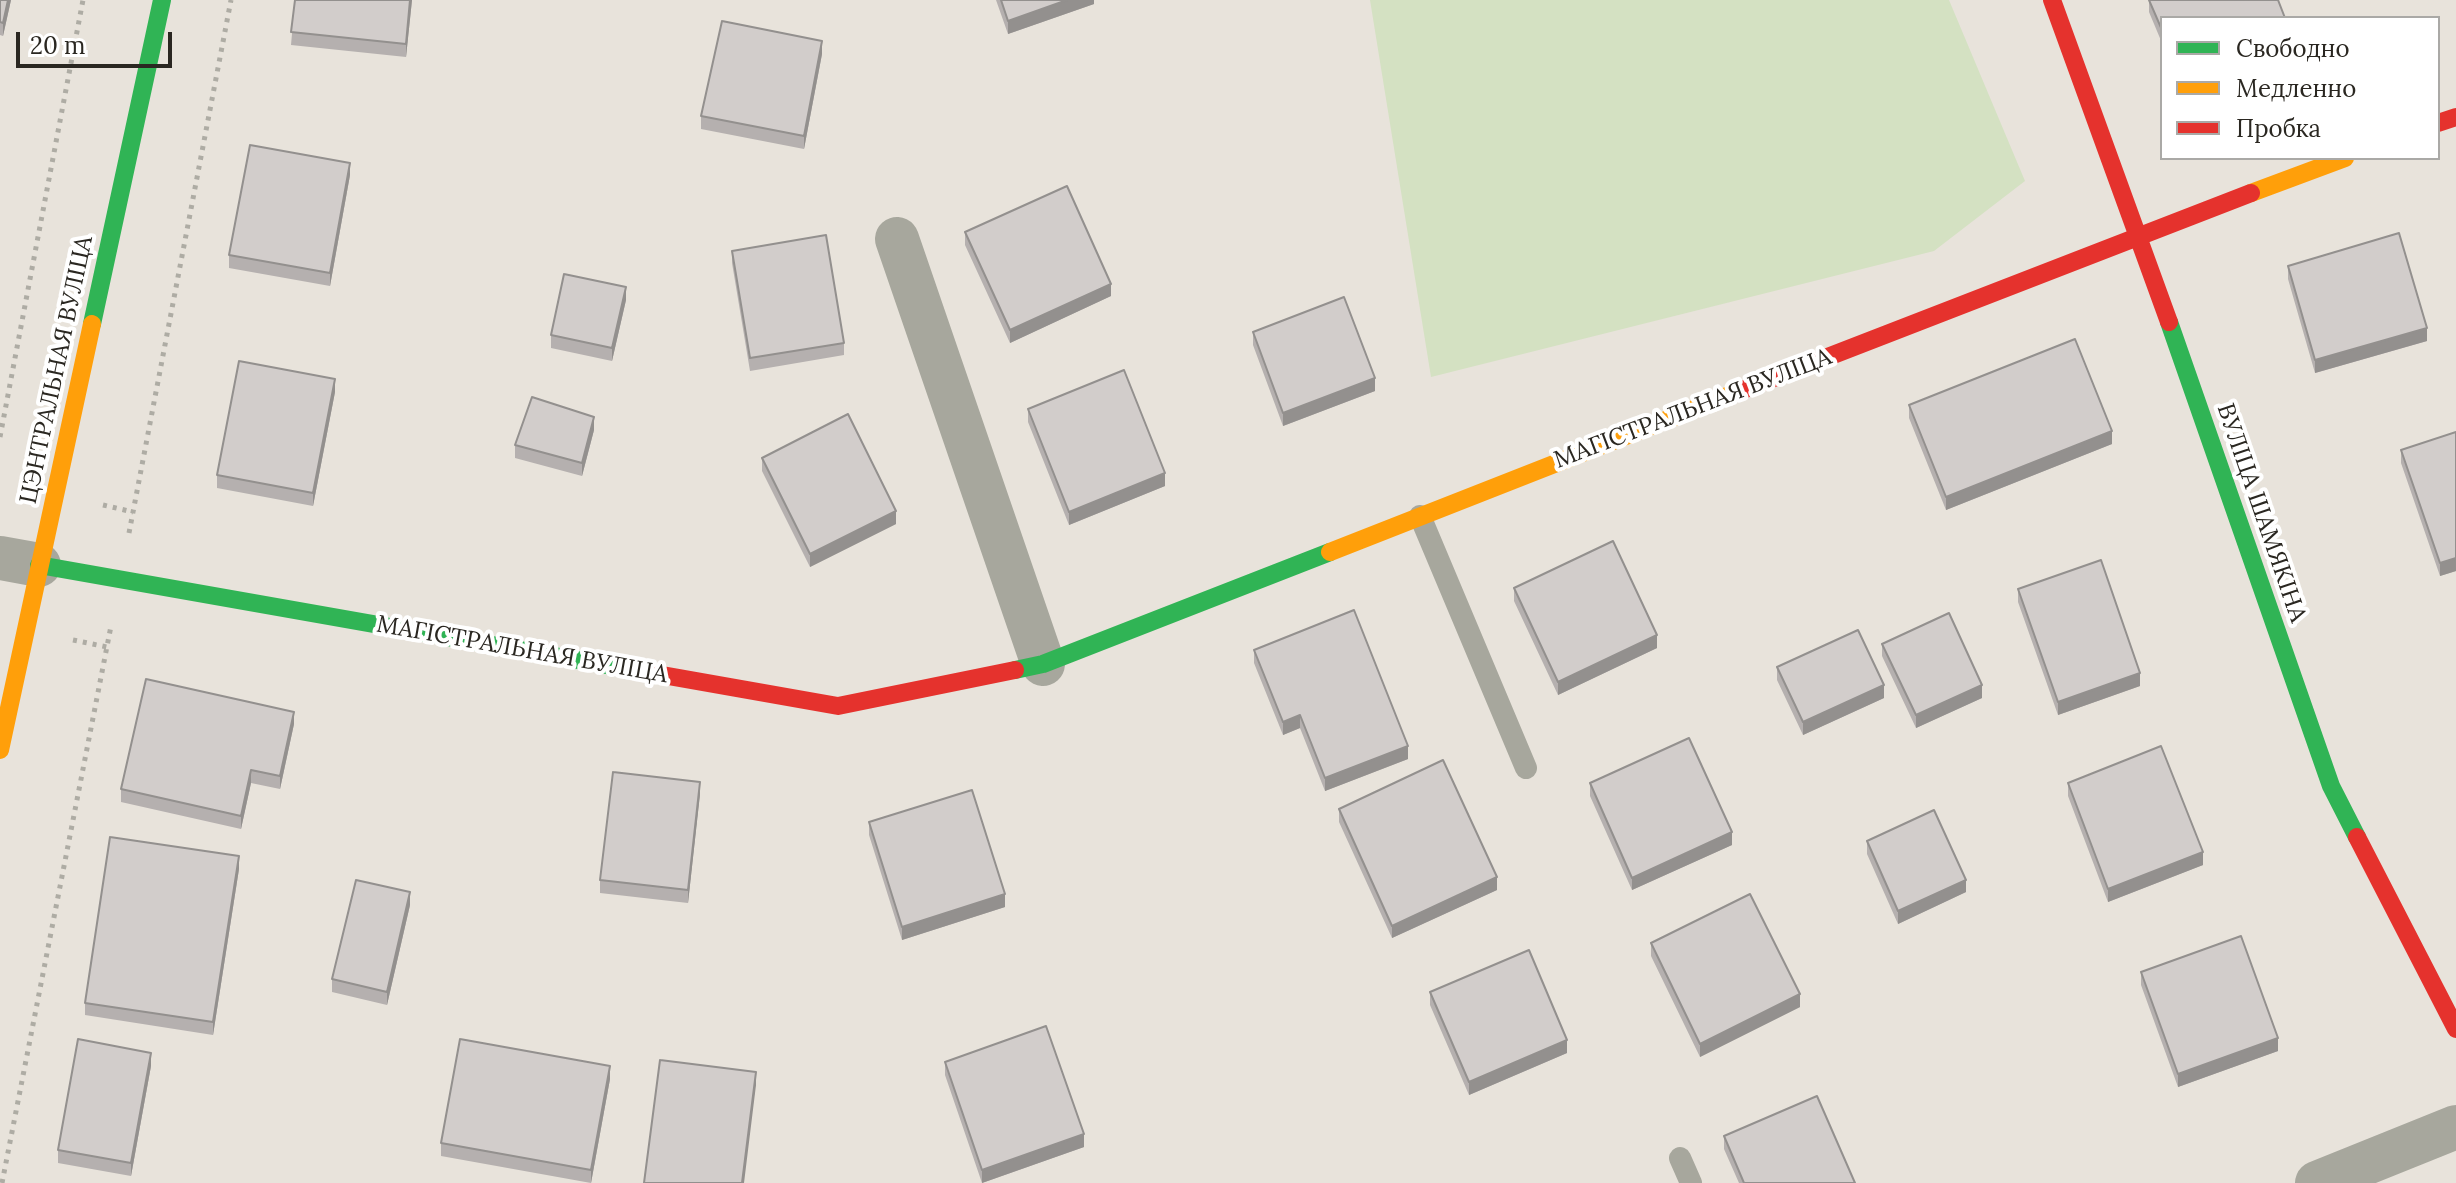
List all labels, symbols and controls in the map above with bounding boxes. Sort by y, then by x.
scale bar [20,16,176,66]
legend [2160,16,2440,160]
text: 20 m [30,30,86,61]
text: Свободно [2236,33,2350,64]
text: Медленно [2236,73,2356,104]
text: Пробка [2236,113,2321,144]
street label: ЦЭНТРАЛЬНАЯ ВУЛІЦА [14,233,100,507]
street label: МАГІСТРАЛЬНАЯ ВУЛІЦА [1550,343,1836,475]
street label: ВУЛІЦА ШАМЯКІНА [2210,400,2312,626]
street label: МАГІСТРАЛЬНАЯ ВУЛІЦА [374,610,670,690]

